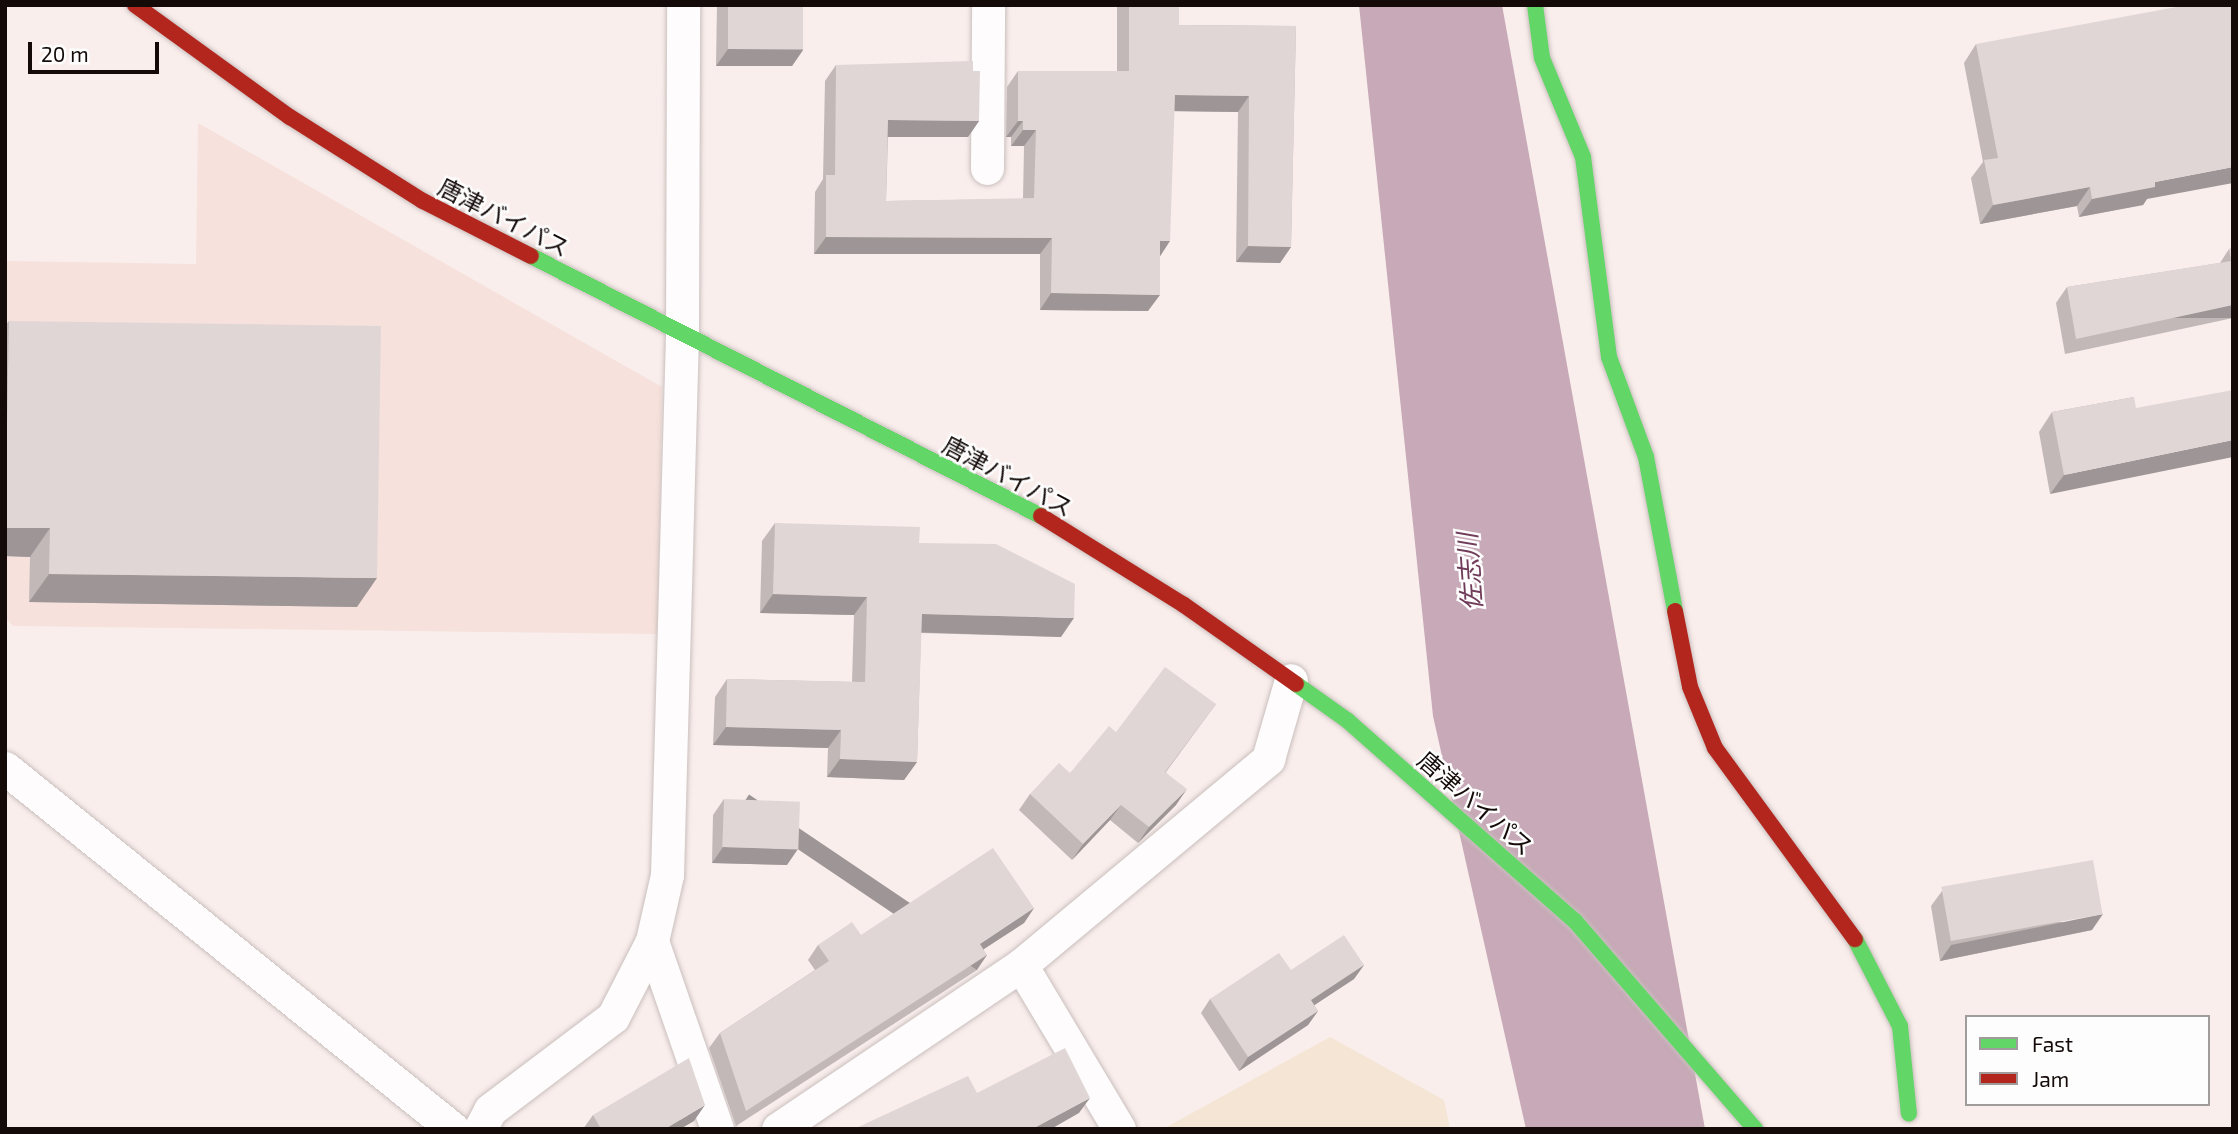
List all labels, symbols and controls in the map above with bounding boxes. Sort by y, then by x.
scale bar [32,28,163,72]
text: 20 m [41,41,89,66]
street label: 唐津バイパス [433,171,575,263]
street label: 唐津バイパス [938,429,1078,523]
water label: 佐志川 [1451,532,1487,612]
street label: 唐津バイパス [1412,745,1540,861]
legend [1965,1015,2210,1106]
text: Fast [2032,1031,2073,1056]
text: Jam [2032,1066,2069,1091]

